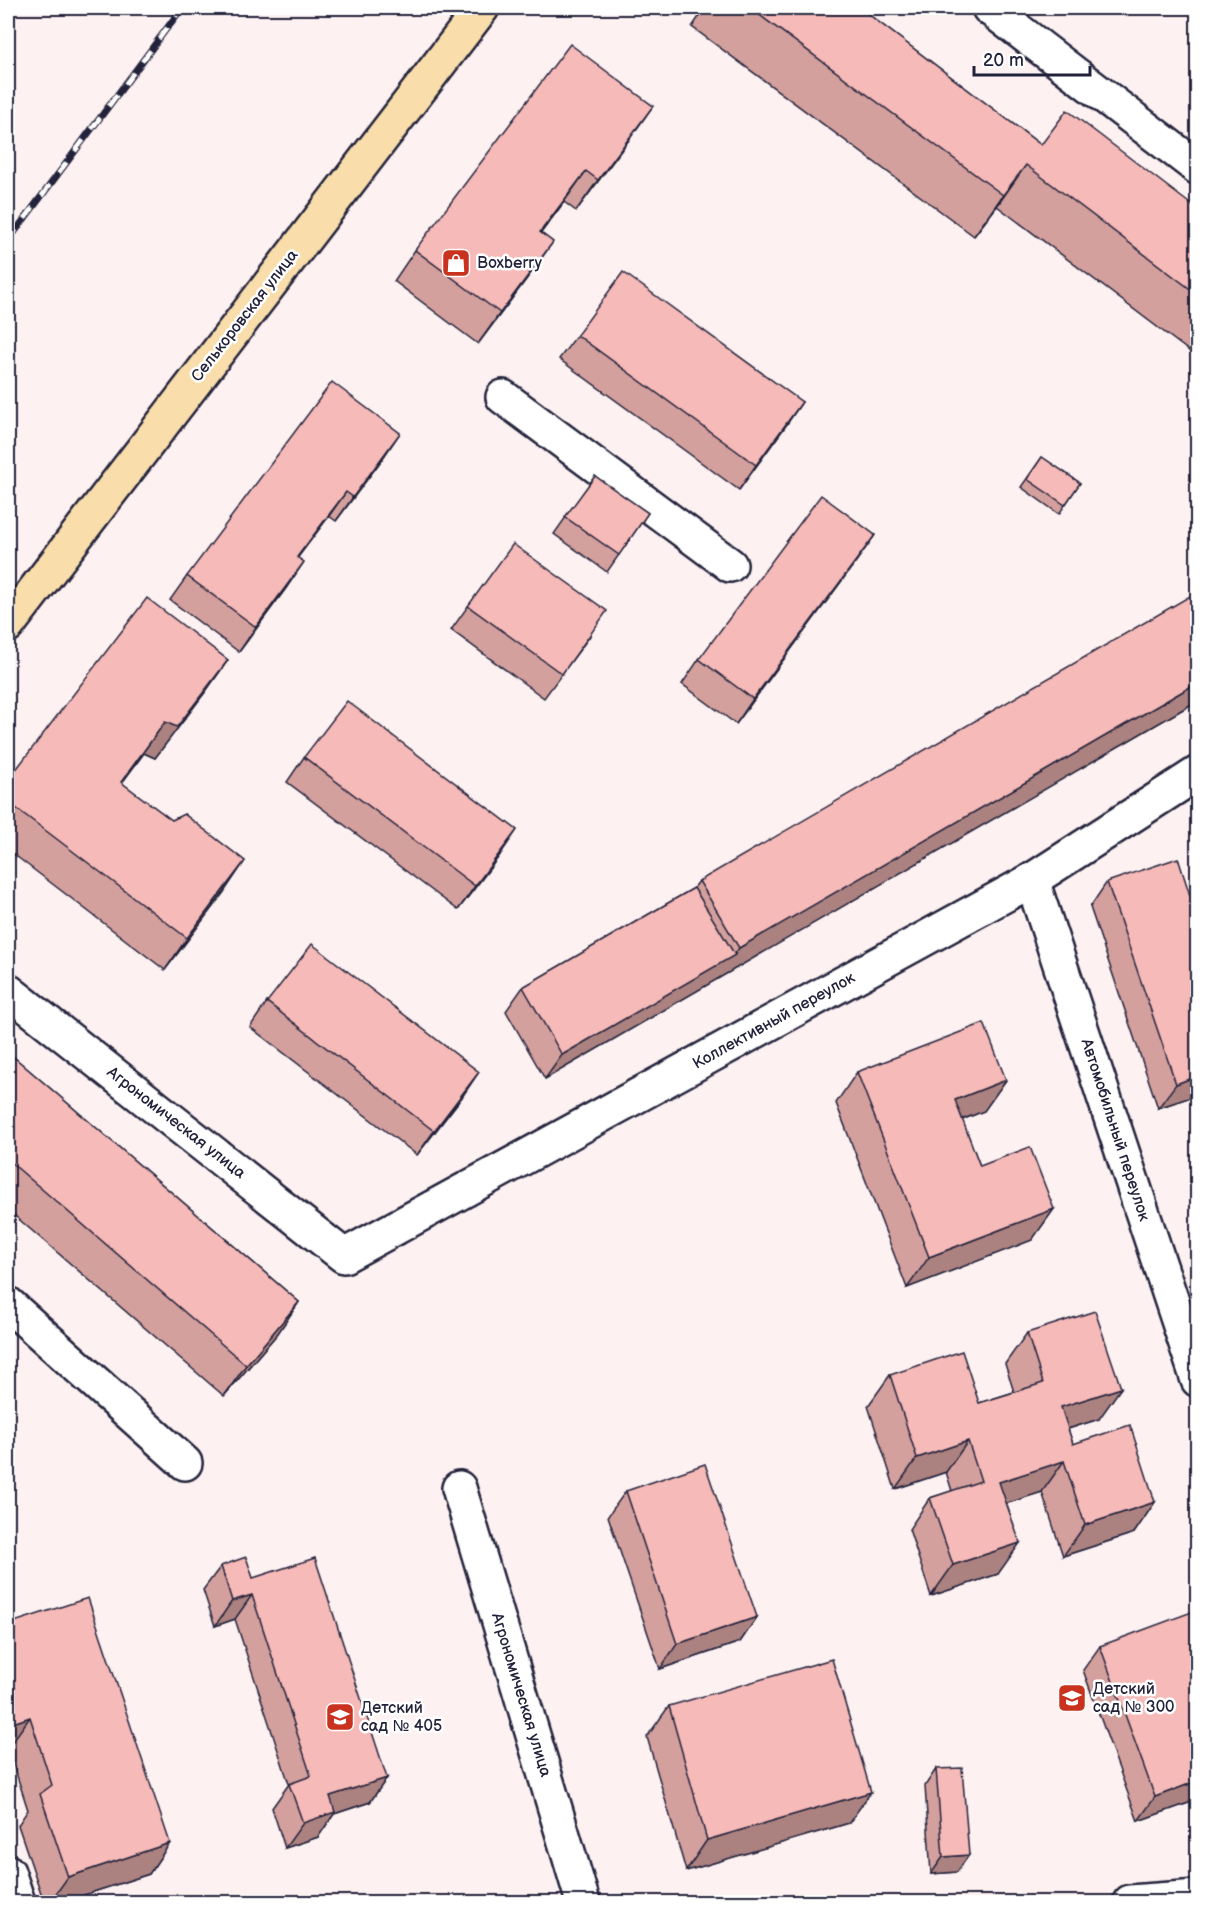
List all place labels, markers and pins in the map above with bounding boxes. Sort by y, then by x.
shop icon: Boxberry [440,247,472,279]
place label: Boxberry [477,254,543,273]
place label: Детский сад № 300 [1093,1680,1175,1717]
school or university icon: Детский сад № 300 [1056,1682,1088,1714]
place label: Детский сад № 405 [361,1699,442,1736]
school or university icon: Детский сад № 405 [324,1701,356,1733]

